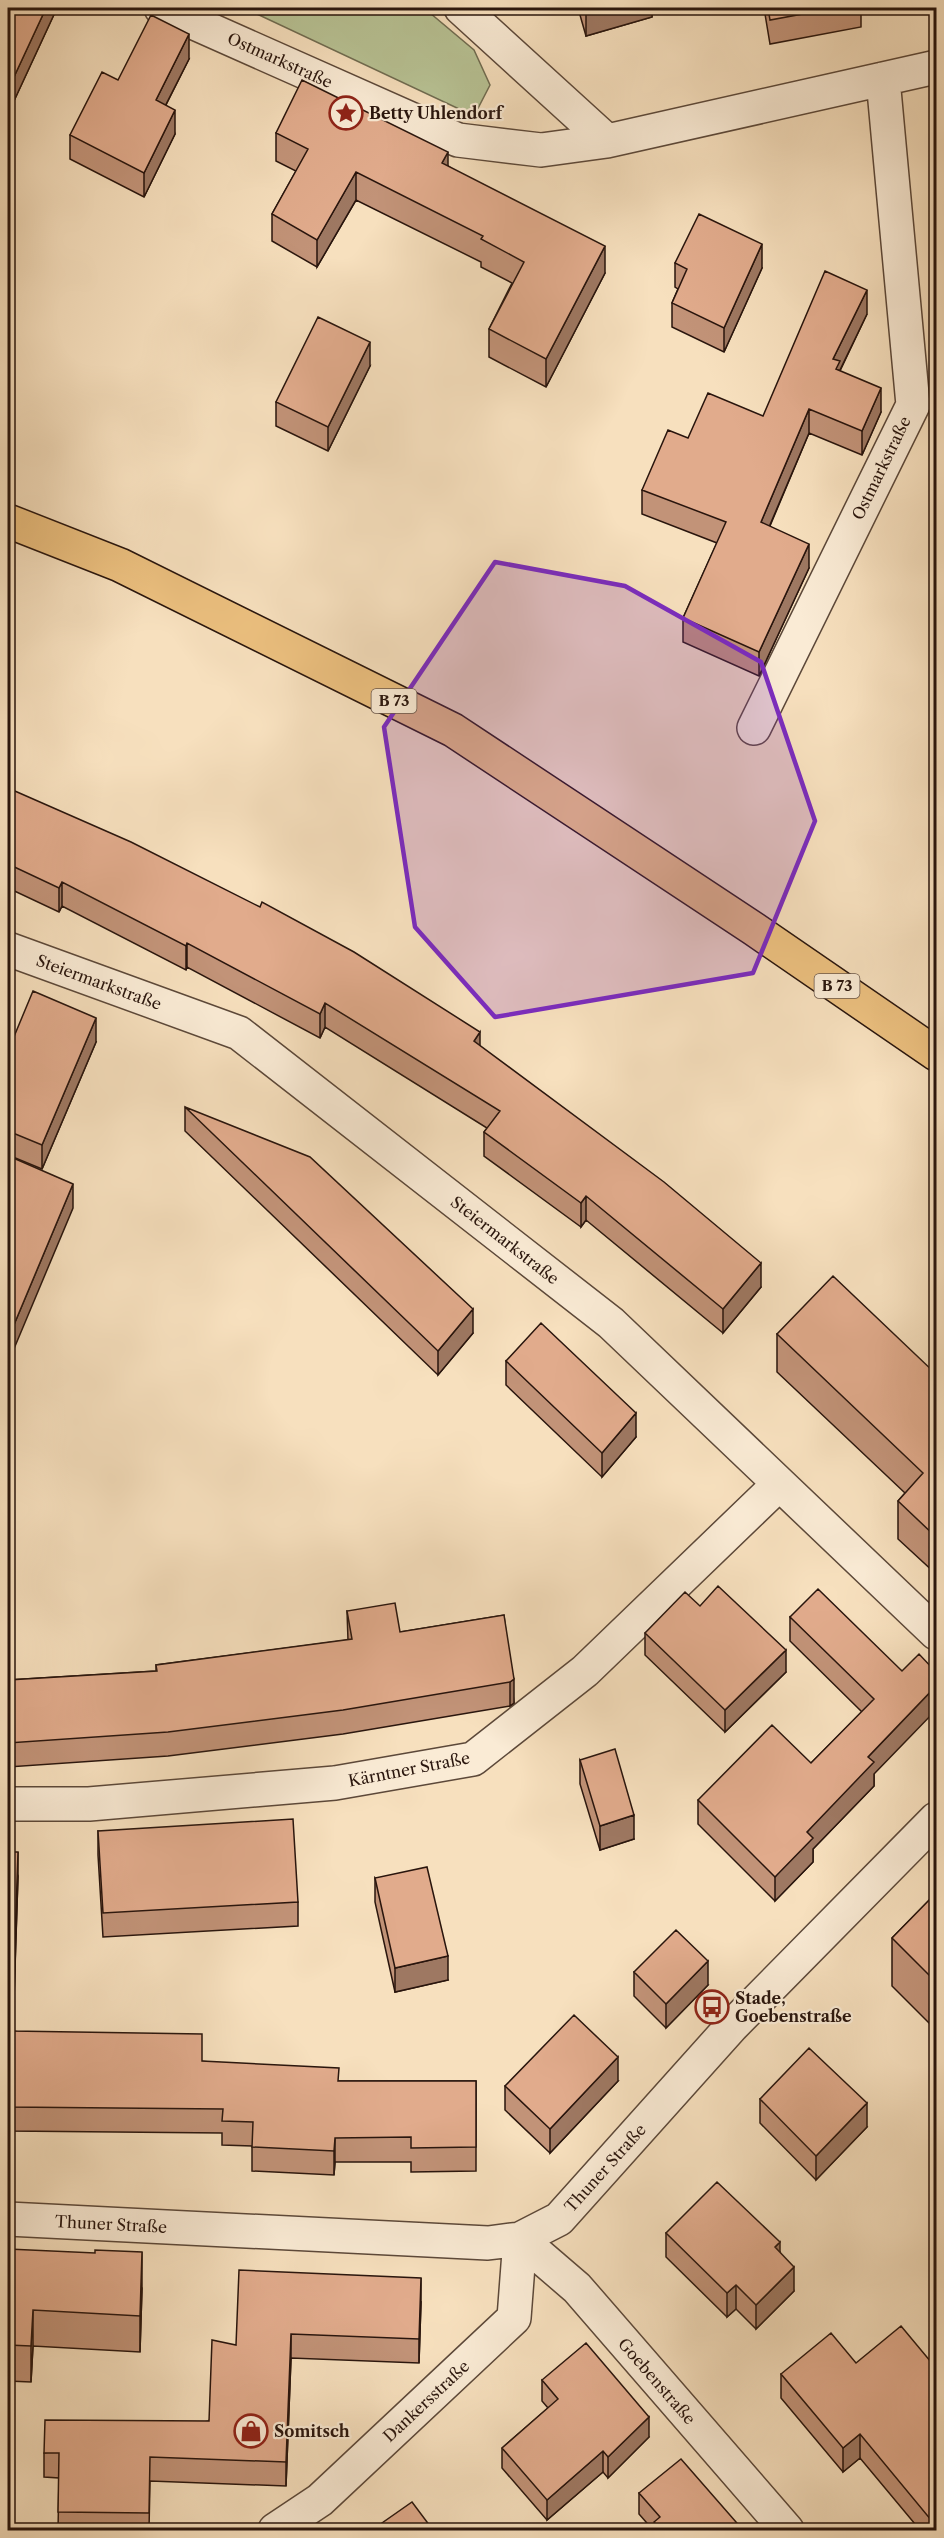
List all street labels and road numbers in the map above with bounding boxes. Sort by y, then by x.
street label: Ostmarkstraße [224,28,336,92]
street label: Ostmarkstraße [847,413,915,523]
road number: B 73 [372,689,416,713]
street label: Steiermarkstraße [34,950,164,1014]
road number: B 73 [814,974,860,998]
street label: Steiermarkstraße [447,1192,563,1288]
street label: Kärntner Straße [347,1747,472,1791]
street label: Thuner Straße [560,2120,650,2216]
street label: Thuner Straße [55,2211,167,2237]
street label: Goebenstraße [614,2334,700,2428]
street label: Dankersstraße [379,2356,473,2446]

